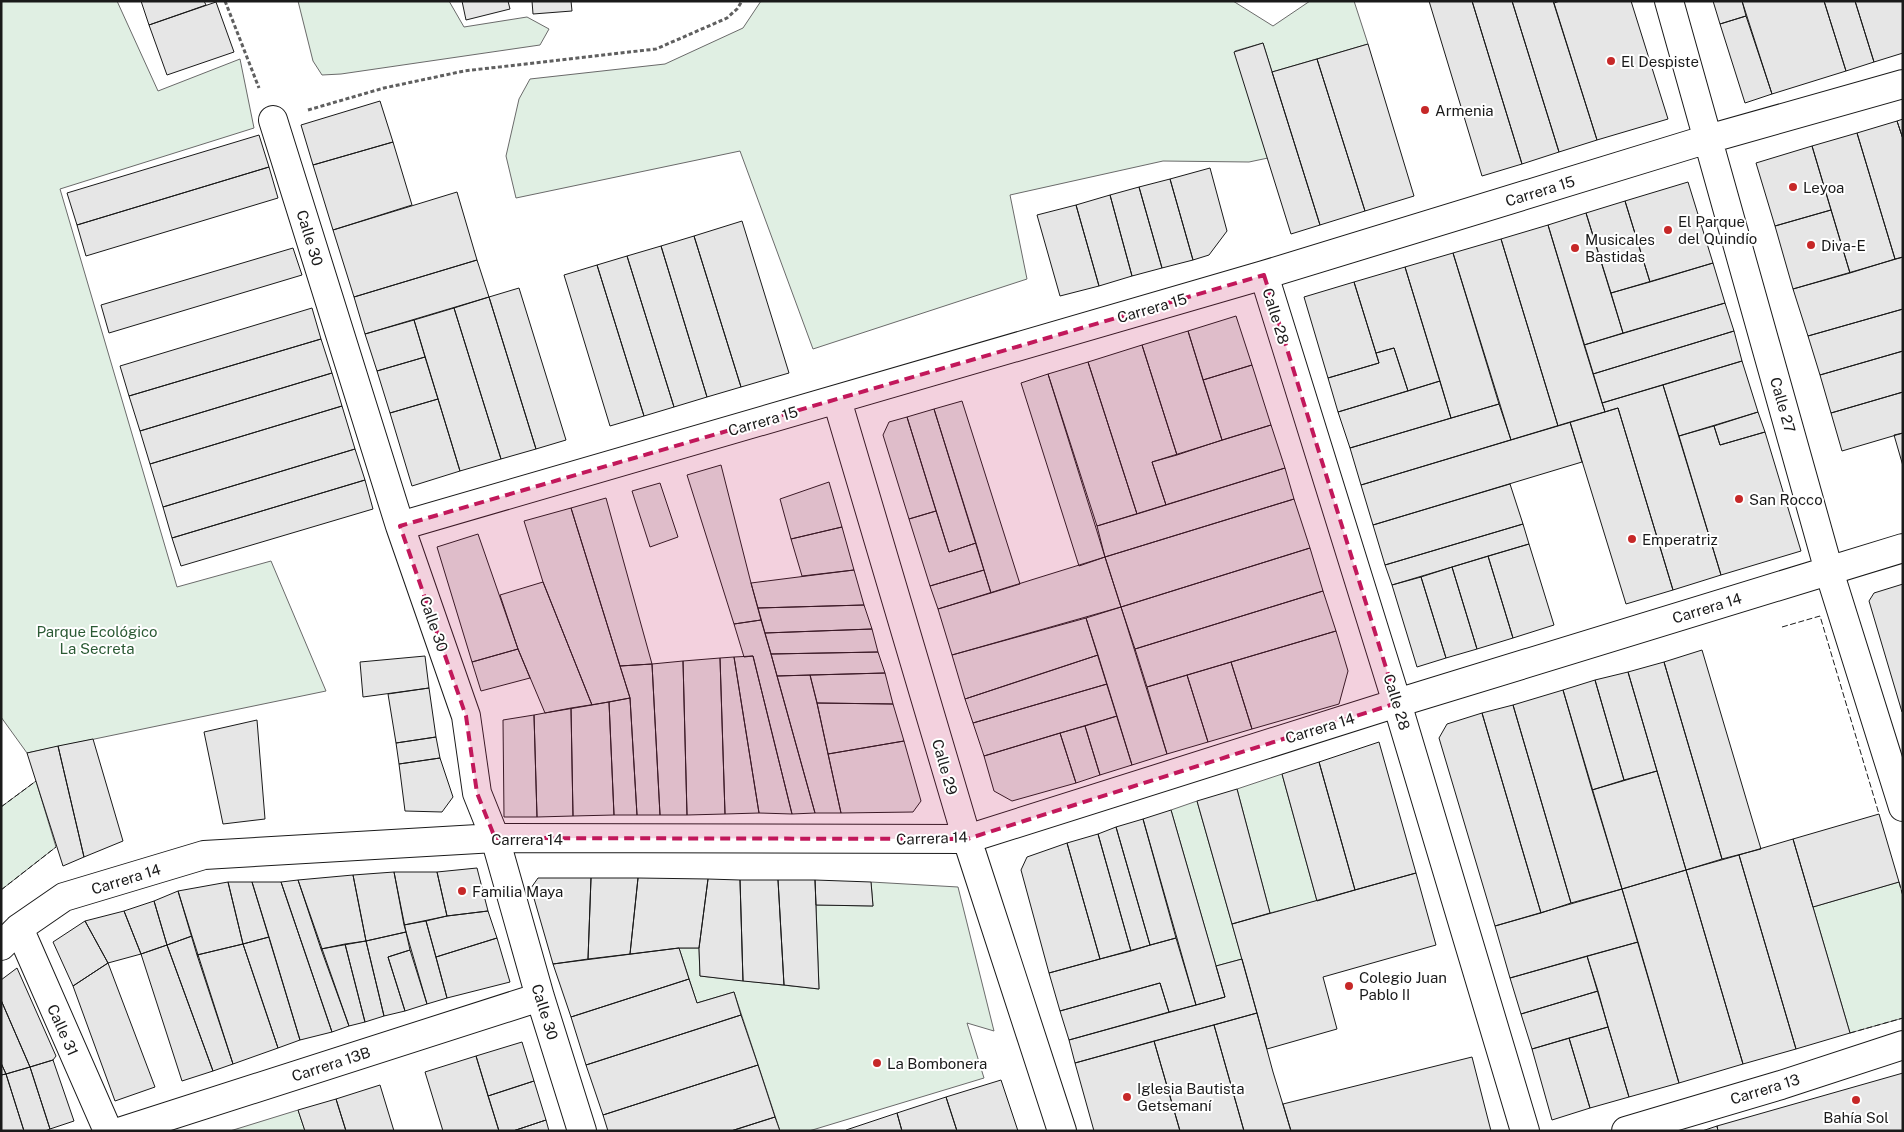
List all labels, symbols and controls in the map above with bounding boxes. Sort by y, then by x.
place label: El Despiste [1621,53,1699,70]
marker: El Despiste [1605,55,1617,67]
place label: Armenia [1435,102,1494,119]
marker: Armenia [1419,104,1431,116]
street label: Carrera 15 [1503,172,1577,210]
place label: Leyoa [1803,179,1844,196]
marker: Leyoa [1787,181,1799,193]
street label: Calle 30 [293,208,327,268]
place label: El Parque del Quindío [1678,213,1757,247]
marker: El Parque del Quindío [1662,224,1674,236]
place label: Musicales Bastidas [1585,231,1655,265]
place label: Diva-E [1821,237,1866,254]
marker: Diva-E [1805,239,1817,251]
marker: Musicales Bastidas [1569,242,1581,254]
street label: Calle 28 [1259,286,1293,346]
street label: Carrera 15 [1115,290,1189,326]
street label: Calle 27 [1767,375,1799,435]
street label: Carrera 15 [726,403,800,439]
place label: San Rocco [1749,491,1823,508]
marker: San Rocco [1733,493,1745,505]
place label: Emperatriz [1642,531,1718,548]
marker: Emperatriz [1626,533,1638,545]
street label: Carrera 14 [1670,589,1744,627]
street label: Calle 30 [417,594,451,654]
park label: Parque Ecológico La Secreta [36,623,158,657]
street label: Calle 28 [1380,672,1414,732]
street label: Carrera 14 [1283,709,1357,747]
street label: Calle 29 [929,737,961,797]
street label: Carrera 14 [896,828,968,848]
street label: Carrera 14 [491,831,563,848]
street label: Carrera 14 [89,860,163,898]
place label: Familia Maya [472,883,563,900]
marker: Familia Maya [456,885,468,897]
place label: Colegio Juan Pablo II [1359,969,1447,1003]
marker: Colegio Juan Pablo II [1343,980,1355,992]
street label: Calle 30 [528,982,562,1042]
street label: Calle 31 [44,1002,82,1058]
street label: Carrera 13B [289,1043,373,1085]
place label: La Bombonera [887,1055,987,1072]
marker: La Bombonera [871,1057,883,1069]
street label: Carrera 13 [1728,1070,1802,1108]
place label: Iglesia Bautista Getsemaní [1137,1080,1244,1114]
marker: Iglesia Bautista Getsemaní [1121,1091,1133,1103]
marker: Bahía Sol [1850,1094,1862,1106]
place label: Bahía Sol [1823,1109,1889,1126]

